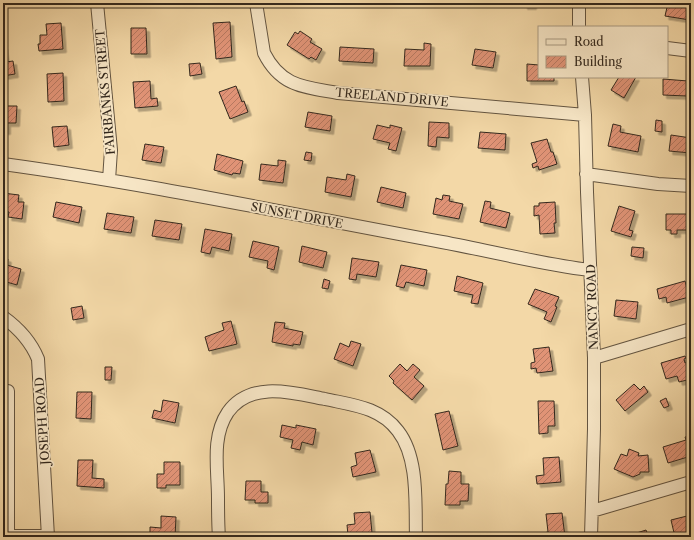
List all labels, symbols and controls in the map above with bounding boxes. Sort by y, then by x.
legend [538,26,668,78]
street label: FAIRBANKS STREET [92,28,118,156]
text: Road [574,34,604,49]
text: Building [574,54,622,69]
street label: TREELAND DRIVE [335,85,449,109]
street label: SUNSET DRIVE [250,199,344,231]
street label: NANCY ROAD [583,264,601,350]
street label: JOSEPH ROAD [31,376,53,467]

